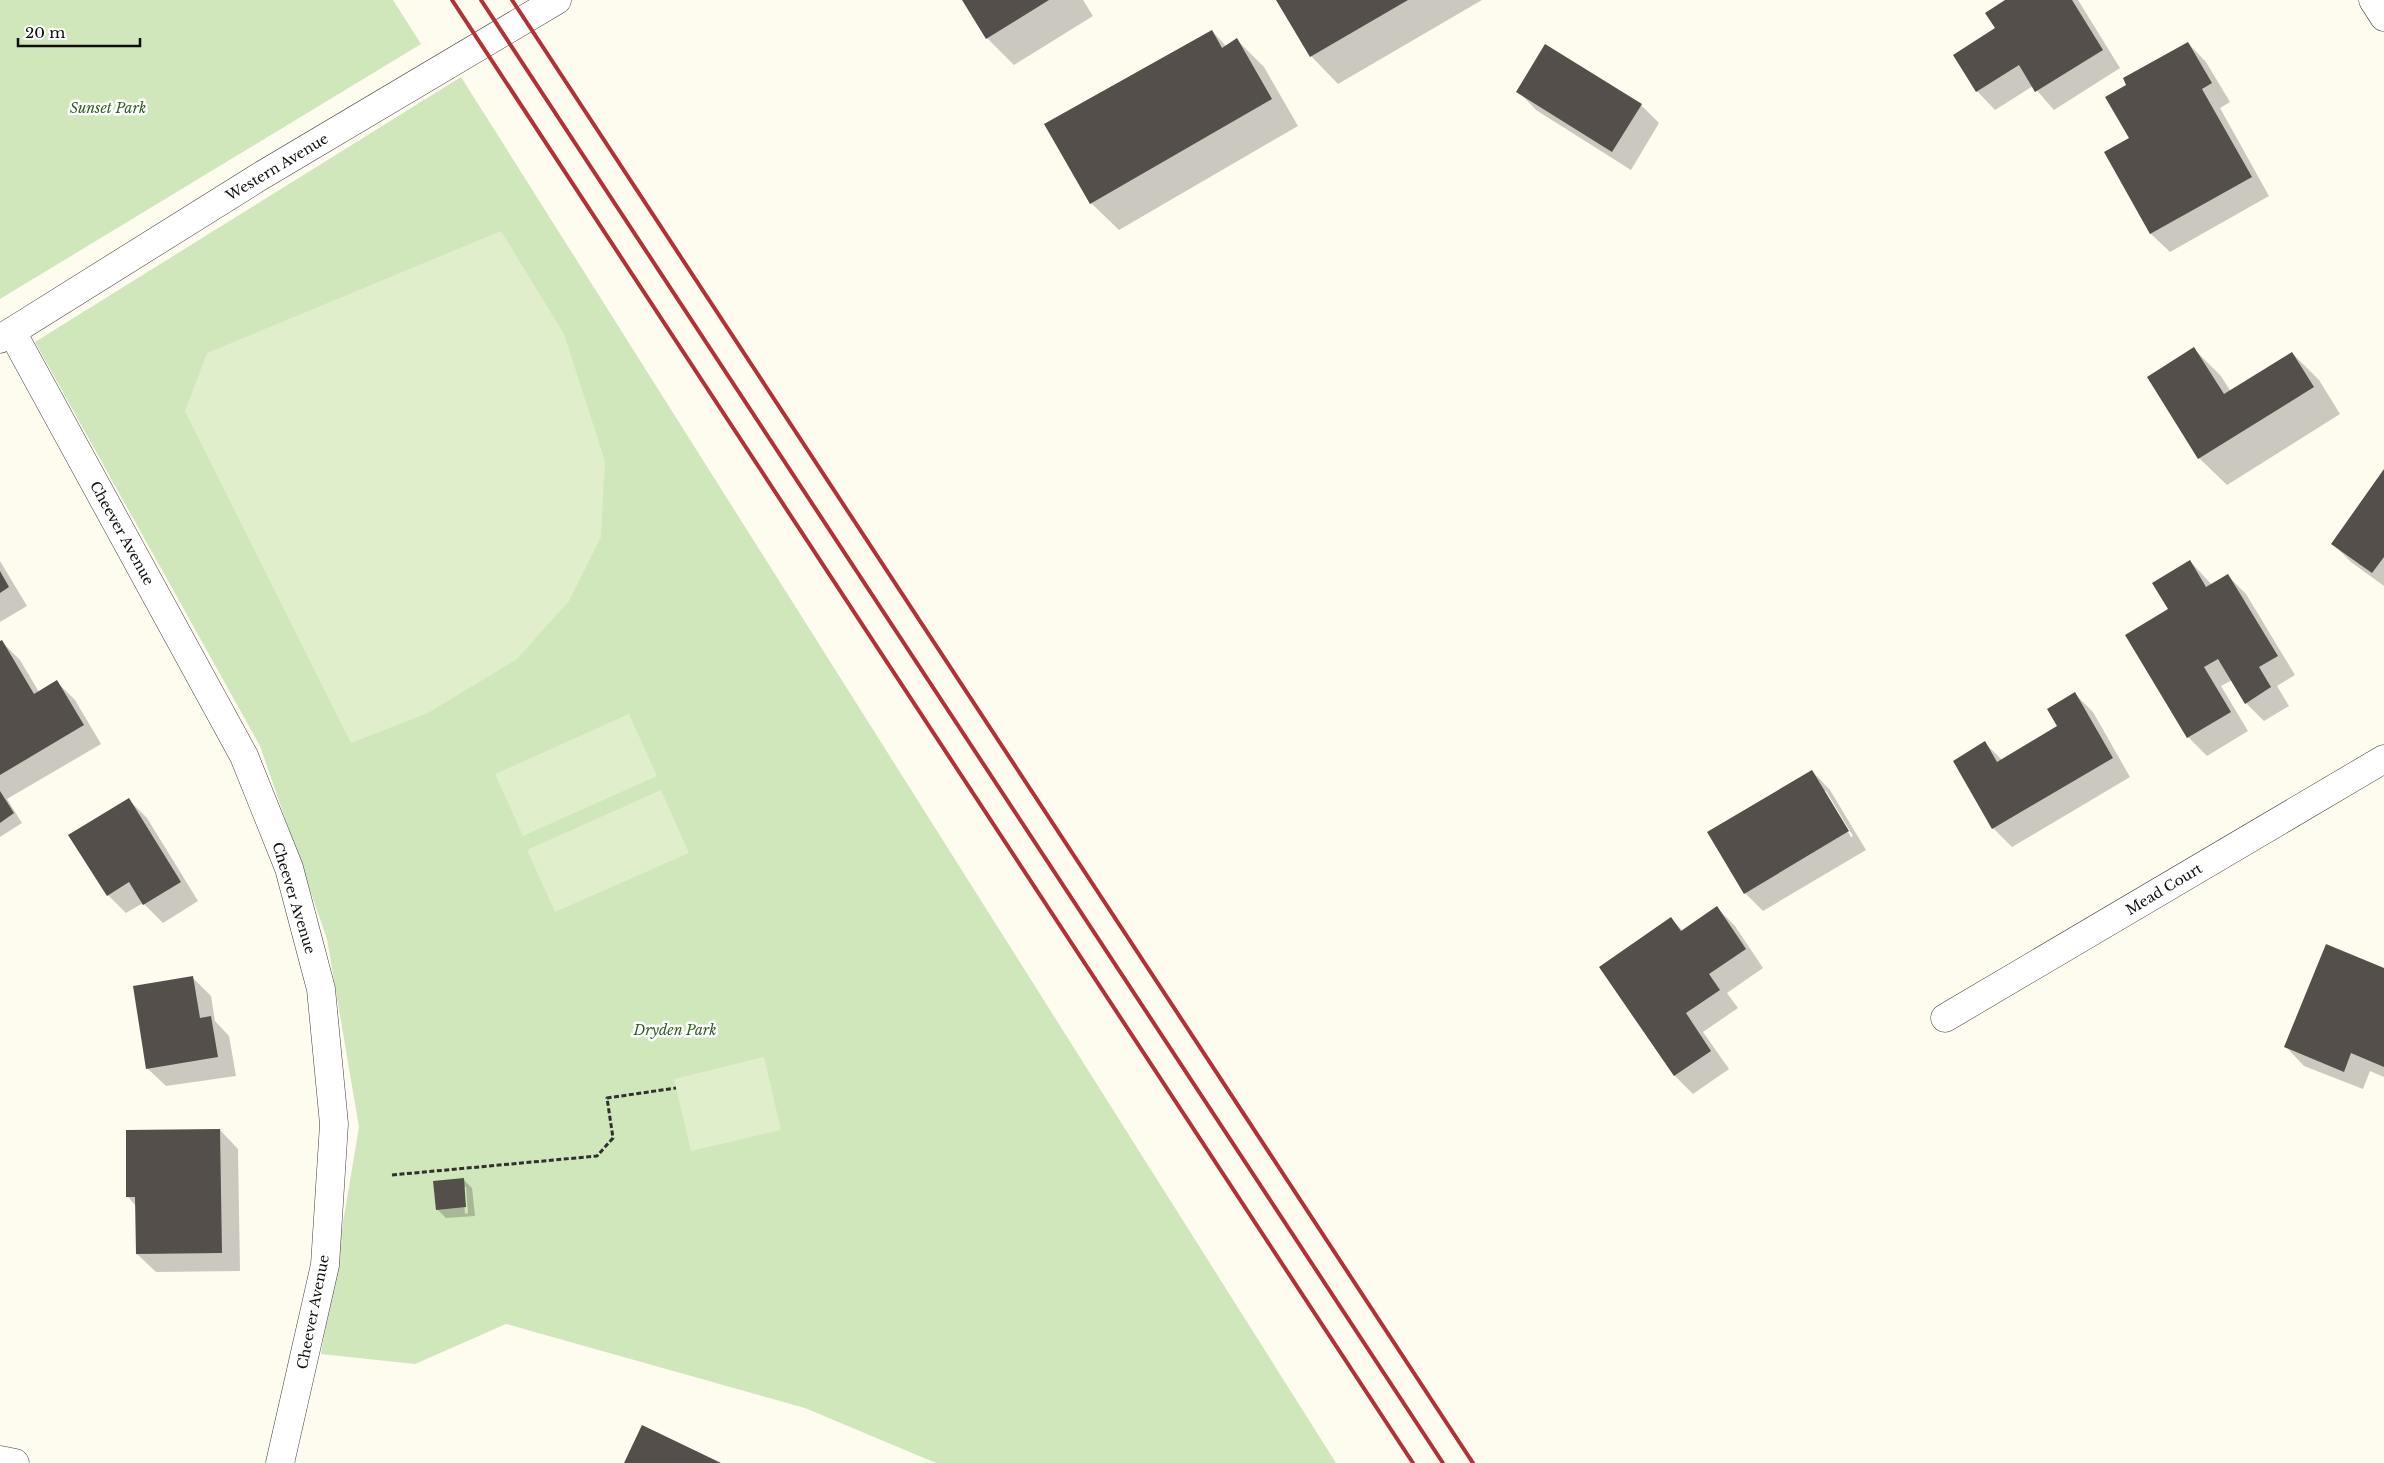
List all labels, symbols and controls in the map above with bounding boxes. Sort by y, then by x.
scale bar [18,15,140,47]
text: 20 m [25,23,65,42]
park label: Sunset Park [70,99,146,117]
street label: Western Avenue [222,129,331,205]
street label: Cheever Avenue [86,478,158,588]
street label: Cheever Avenue [268,840,320,956]
street label: Mead Court [2123,859,2206,919]
park label: Dryden Park [633,1021,716,1039]
street label: Cheever Avenue [293,1253,333,1371]

